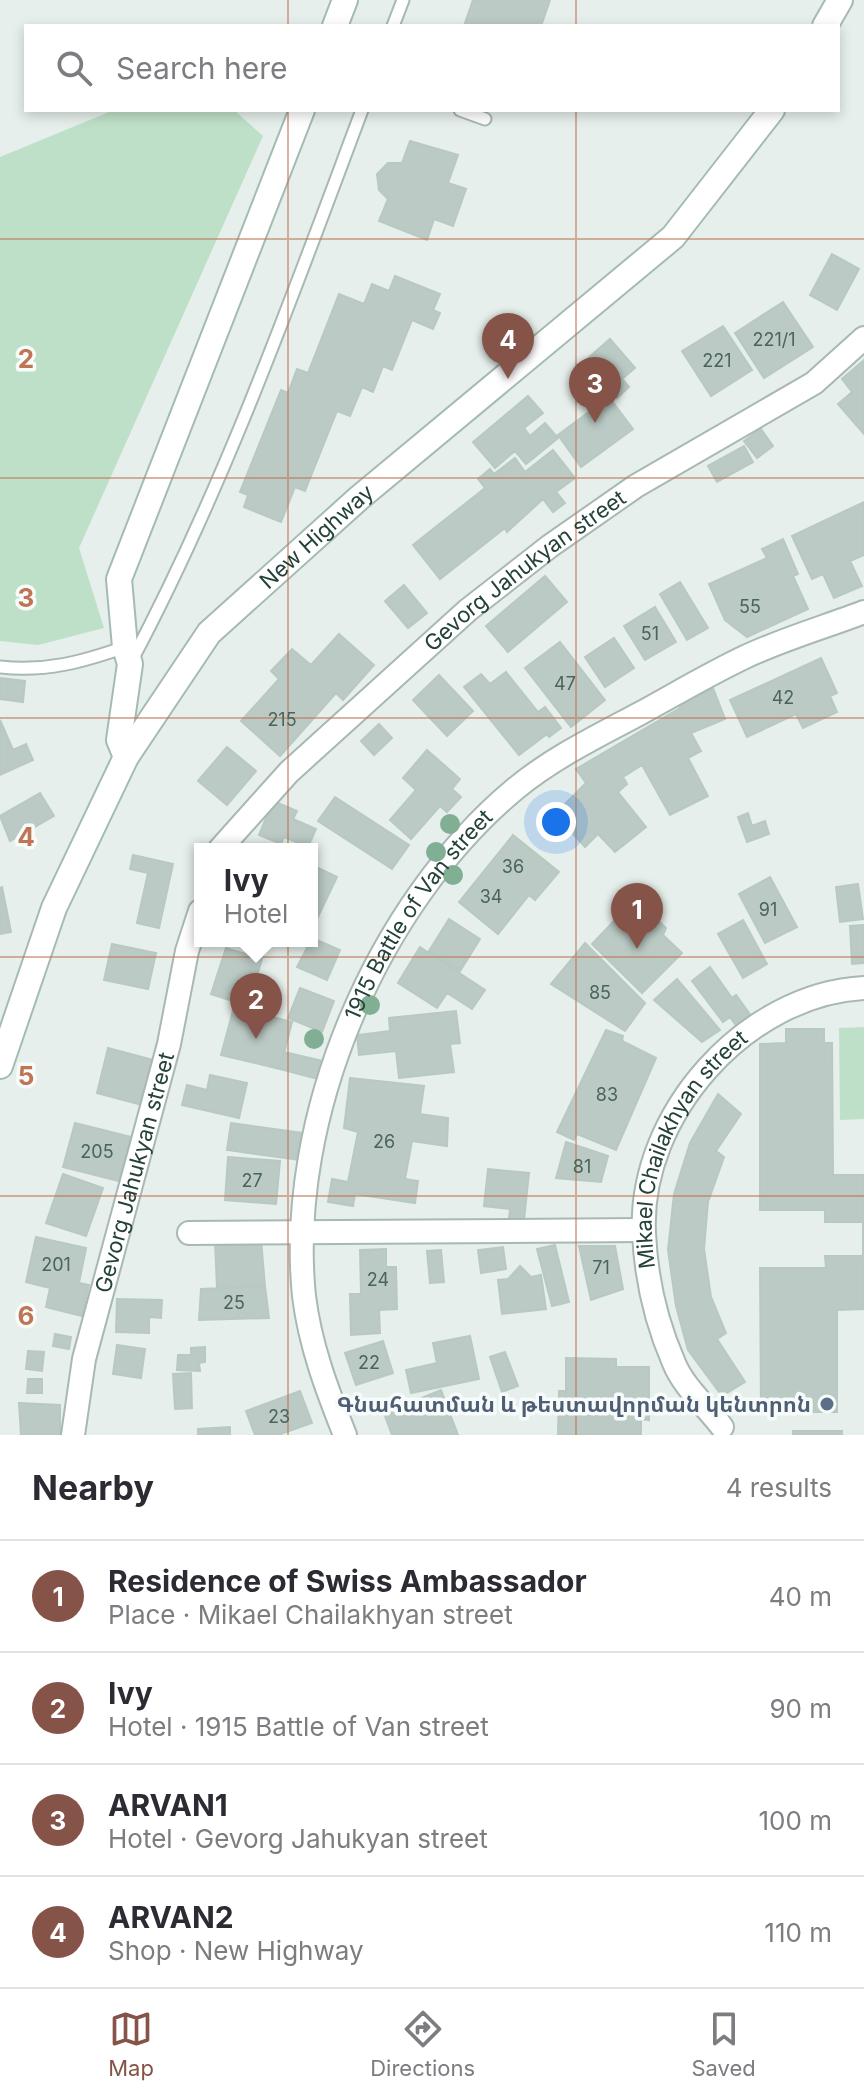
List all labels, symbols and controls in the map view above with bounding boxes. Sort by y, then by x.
search box [24,24,840,112]
icon: search [52,46,96,90]
text: Search here [116,50,288,86]
pin: 4 [482,313,534,379]
house number: 221/1 [752,329,796,350]
text: 2 [18,343,34,374]
house number: 221 [702,350,732,371]
pin: 3 [569,357,621,423]
street label: New Highway [254,479,379,594]
street label: Gevorg Jahukyan street [419,484,631,656]
text: 3 [18,582,34,613]
house number: 55 [739,596,761,617]
house number: 51 [641,623,659,644]
house number: 47 [554,673,576,694]
house number: 42 [772,687,794,708]
house number: 215 [267,709,297,730]
your location [536,802,576,842]
street label: 1915 Battle of Van street [339,804,498,1024]
text: 4 [17,821,35,852]
popup [194,843,318,947]
house number: 36 [502,856,524,877]
text: Ivy [224,862,268,898]
pin: 1 [611,883,663,949]
house number: 34 [480,886,502,907]
text: Hotel [224,898,288,929]
house number: 91 [759,899,777,920]
pin: 2 [230,973,282,1039]
house number: 85 [589,982,611,1003]
street label: Mikael Chailakhyan street [631,1024,752,1270]
street label: Gevorg Jahukyan street [89,1049,179,1296]
text: 5 [18,1060,34,1091]
house number: 83 [596,1084,618,1105]
house number: 26 [373,1131,395,1152]
house number: 205 [80,1141,114,1162]
house number: 81 [573,1156,591,1177]
house number: 27 [241,1170,263,1191]
house number: 201 [41,1254,71,1275]
house number: 71 [592,1257,610,1278]
house number: 24 [367,1269,389,1290]
house number: 25 [223,1292,245,1313]
text: 6 [18,1300,34,1331]
house number: 22 [358,1352,380,1373]
place label: Գնահատման և թեստավորման կենտրոն [337,1391,811,1417]
marker: Գնահատման և թեստավորման կենտրոն [818,1395,836,1413]
house number: 23 [268,1406,290,1427]
text: Nearby [32,1467,154,1508]
text: 4 results [726,1472,832,1503]
text: Residence of Swiss Ambassador [108,1563,587,1599]
text: 1 [52,1581,64,1612]
text: 40 m [769,1581,832,1612]
text: Place · Mikael Chailakhyan street [108,1599,513,1630]
text: Ivy [108,1675,153,1711]
text: 2 [50,1693,66,1724]
text: 90 m [769,1693,832,1724]
text: Hotel · 1915 Battle of Van street [108,1711,489,1742]
text: ARVAN1 [108,1787,228,1823]
text: 3 [50,1805,66,1836]
text: 100 m [759,1805,832,1836]
text: Hotel · Gevorg Jahukyan street [108,1823,488,1854]
text: ARVAN2 [108,1899,234,1935]
text: 4 [49,1917,67,1948]
text: 110 m [764,1917,832,1948]
text: Shop · New Highway [108,1935,364,1966]
tab: Map [108,2007,154,2081]
tab: Directions [370,2007,475,2081]
tab: Saved [691,2007,756,2081]

